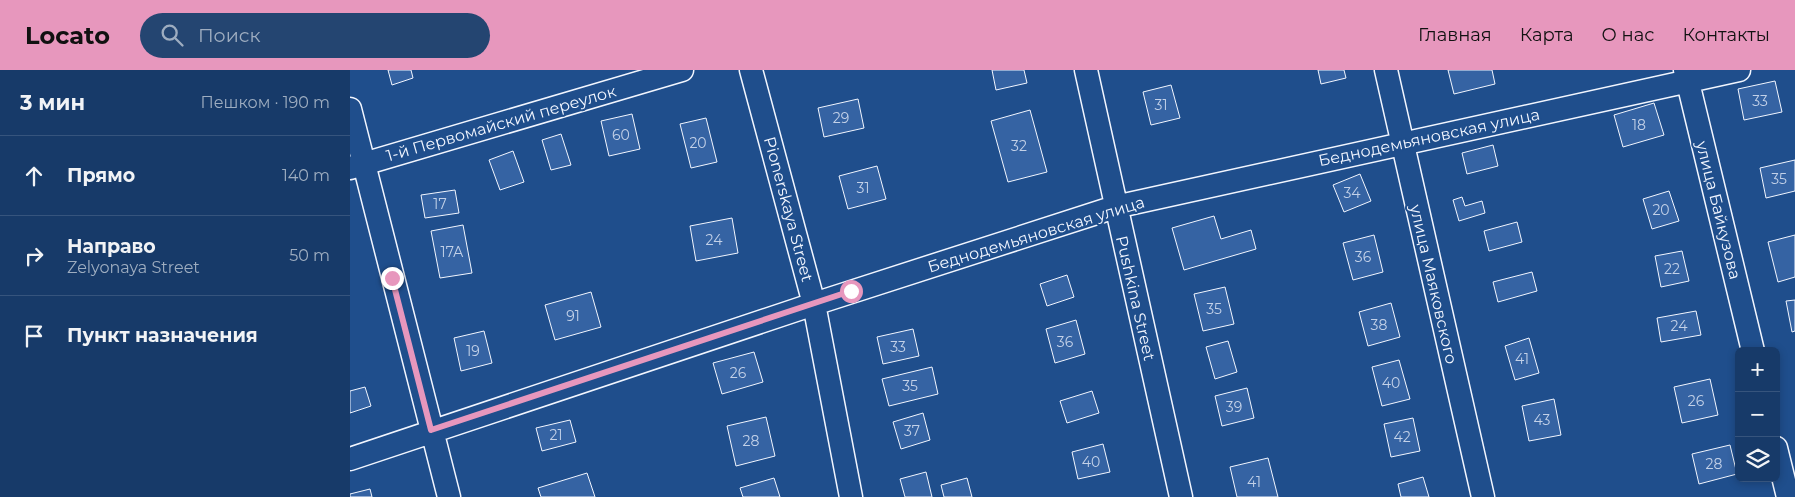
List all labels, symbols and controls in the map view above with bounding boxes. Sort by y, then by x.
search box [140,13,490,58]
text: Locato [25,21,110,50]
icon: search [158,21,186,49]
text: Поиск [198,24,260,47]
text: Главная [1418,24,1492,46]
text: Карта [1520,24,1574,46]
text: О нас [1602,24,1654,46]
text: Контакты [1682,24,1770,46]
street label: 1-й Первомайский переулок [384,81,619,165]
text: 3 мин [20,90,85,115]
house number: 33 [1752,92,1768,110]
text: Пешком · 190 m [201,93,330,112]
house number: 31 [1155,96,1167,114]
street label: Беднодемьяновская улица [1317,105,1541,170]
house number: 29 [833,109,849,127]
house number: 18 [1632,116,1646,134]
house number: 60 [612,126,630,144]
house number: 20 [689,134,707,152]
street label: Pionerskaya Street [760,135,817,284]
house number: 32 [1011,137,1027,155]
street label: улица Байкузова [1692,138,1745,281]
icon: ahead [20,162,48,190]
text: Прямо [67,164,135,187]
text: 140 m [282,166,330,185]
house number: 35 [1771,170,1787,188]
house number: 31 [857,179,869,197]
house number: 34 [1343,184,1361,202]
street label: Беднодемьяновская улица [925,192,1147,277]
house number: 17 [433,195,447,213]
house number: 20 [1652,201,1670,219]
street label: улица Маяковского [1406,202,1461,366]
house number: 24 [706,231,723,249]
street label: Pushkina Street [1112,234,1159,363]
text: Направо [67,235,156,258]
icon: right [20,242,48,270]
house number: 17А [441,243,464,261]
text: 50 m [289,246,330,265]
house number: 36 [1355,248,1372,266]
text: Zelyonaya Street [67,258,200,277]
house number: 22 [1664,260,1680,278]
route end [381,267,404,290]
route start [840,280,863,303]
house number: 35 [1206,300,1222,318]
house number: 91 [566,307,580,325]
house number: 38 [1371,316,1387,334]
house number: 24 [1671,317,1688,335]
icon: arrive [20,322,48,350]
text: Пункт назначения [67,324,258,347]
house number: 36 [1057,333,1074,351]
house number: 33 [890,338,906,356]
house number: 19 [466,342,480,360]
map controls [1735,347,1780,482]
button: + [1735,347,1780,392]
house number: 41 [1515,350,1529,368]
house number: 26 [730,364,747,382]
house number: 40 [1382,374,1400,392]
house number: 35 [902,377,918,395]
house number: 26 [1688,392,1705,410]
button: − [1735,392,1780,437]
house number: 39 [1226,398,1242,416]
house number: 43 [1534,411,1551,429]
house number: 37 [904,422,920,440]
house number: 21 [549,426,563,444]
house number: 42 [1393,428,1411,446]
house number: 28 [743,432,760,450]
button: layers [1735,437,1780,482]
house number: 40 [1082,453,1100,471]
house number: 28 [1706,455,1723,473]
house number: 41 [1247,473,1261,491]

